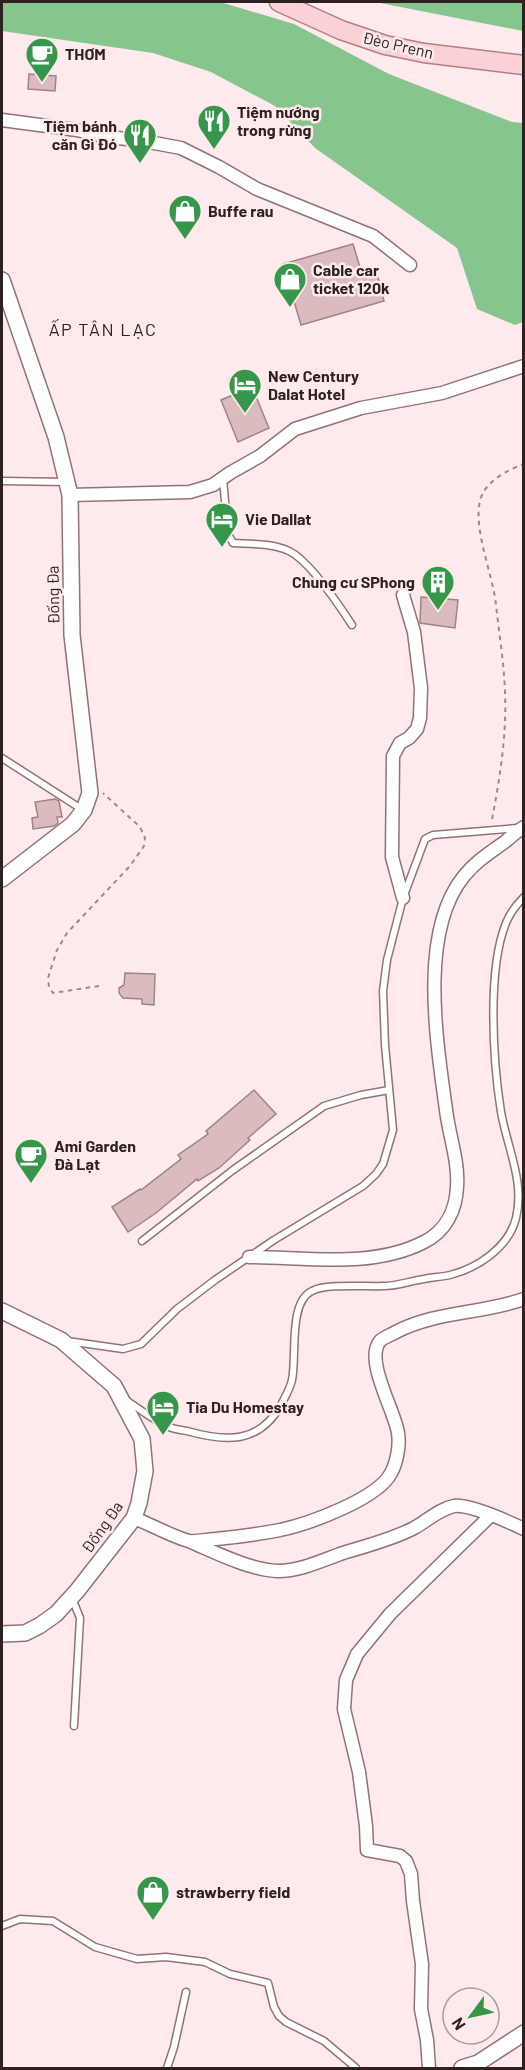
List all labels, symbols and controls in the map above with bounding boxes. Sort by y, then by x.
street label: Đèo Prenn [361,27,436,62]
cafe icon: THƠM [24,36,60,83]
place label: THƠM [65,44,106,63]
place label: Tiệm nướng trong rừng [237,102,320,139]
restaurant icon: Tiệm nướng trong rừng [196,103,232,150]
place label: Tiệm bánh căn Gì Đó [43,116,117,153]
restaurant icon: Tiệm bánh căn Gì Đó [122,117,158,164]
shop icon: Buffe rau [167,193,203,240]
place label: Buffe rau [208,201,274,220]
place label: Cable car ticket 120k [313,260,390,297]
shop icon: Cable car ticket 120k [272,261,308,308]
district label: ẤP TÂN LẠC [49,318,157,340]
place label: New Century Dalat Hotel [268,366,359,403]
hotel icon: New Century Dalat Hotel [227,367,263,414]
hotel icon: Vie Dallat [204,501,240,548]
place label: Vie Dallat [245,509,311,528]
building icon: Chung cư SPhong [420,564,456,611]
street label: Đống Đa [42,565,63,625]
place label: Chung cư SPhong [292,572,415,591]
place label: Ami Garden Đà Lạt [54,1136,136,1173]
cafe icon: Ami Garden Đà Lạt [13,1137,49,1184]
hotel icon: Tia Du Homestay [145,1389,181,1436]
place label: Tia Du Homestay [186,1397,304,1416]
street label: Đống Đa [77,1497,126,1556]
shop icon: strawberry field [135,1874,171,1921]
place label: strawberry field [176,1882,290,1901]
north arrow [441,1986,501,2046]
text: N [447,2015,469,2034]

